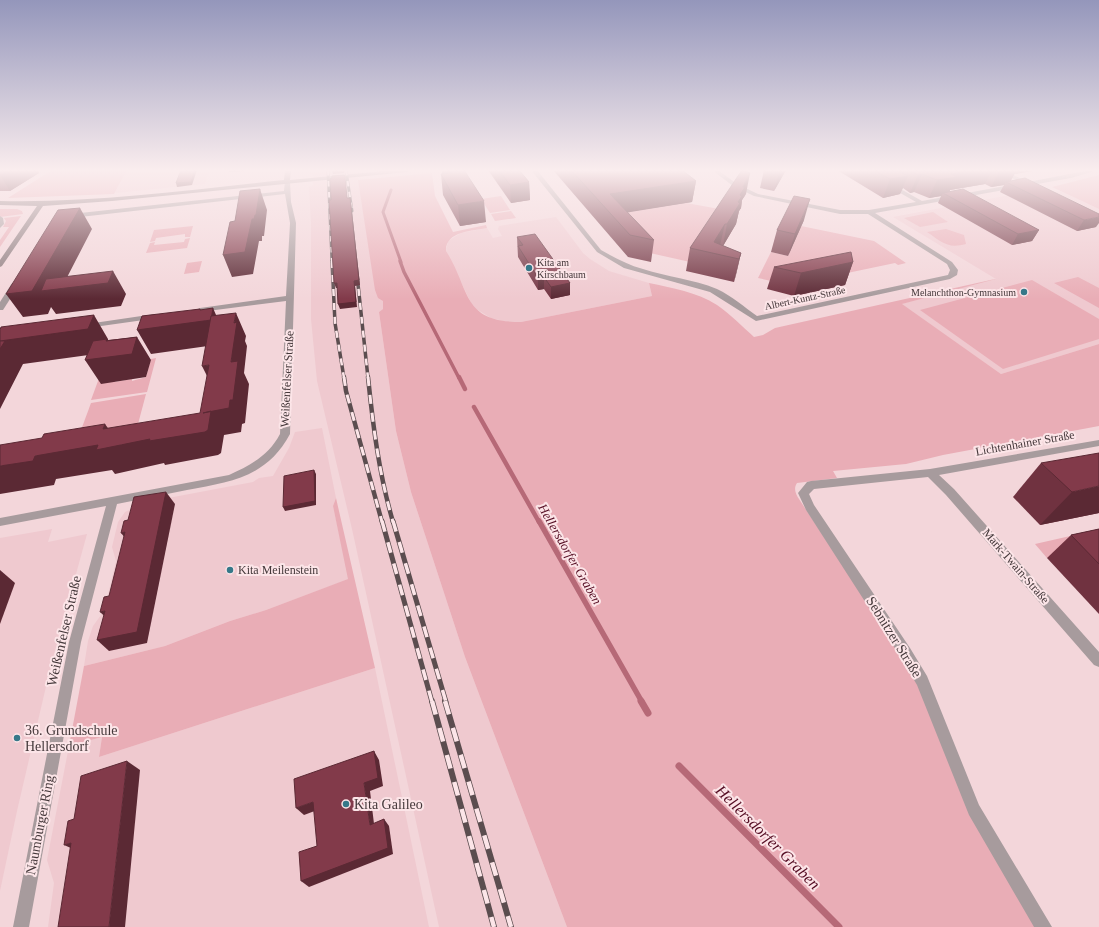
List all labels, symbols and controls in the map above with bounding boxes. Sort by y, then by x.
place label: Kita am Kirschbaum [537,257,586,280]
marker: Kita am Kirschbaum [524,263,534,273]
street label: Albert-Kuntz-Straße [764,284,847,312]
place label: Melanchthon-Gymnasium [911,287,1016,298]
marker: Melanchthon-Gymnasium [1019,287,1029,297]
street label: Weißenfelser Straße [277,330,297,428]
street label: Lichtenhainer Straße [974,427,1076,459]
water label: Hellersdorfer Graben [535,500,605,607]
street label: Mark-Twain-Straße [980,526,1052,606]
place label: Kita Meilenstein [238,563,318,577]
marker: Kita Meilenstein [225,565,235,575]
street label: Weißenfelser Straße [44,574,84,688]
street label: Sebnitzer Straße [863,594,925,680]
place label: 36. Grundschule Hellersdorf [25,723,118,754]
marker: 36. Grundschule Hellersdorf [12,733,22,743]
street label: Naumburger Ring [23,774,57,876]
water label: Hellersdorfer Graben [711,781,824,893]
place label: Kita Galileo [354,797,423,812]
marker: Kita Galileo [341,799,351,809]

